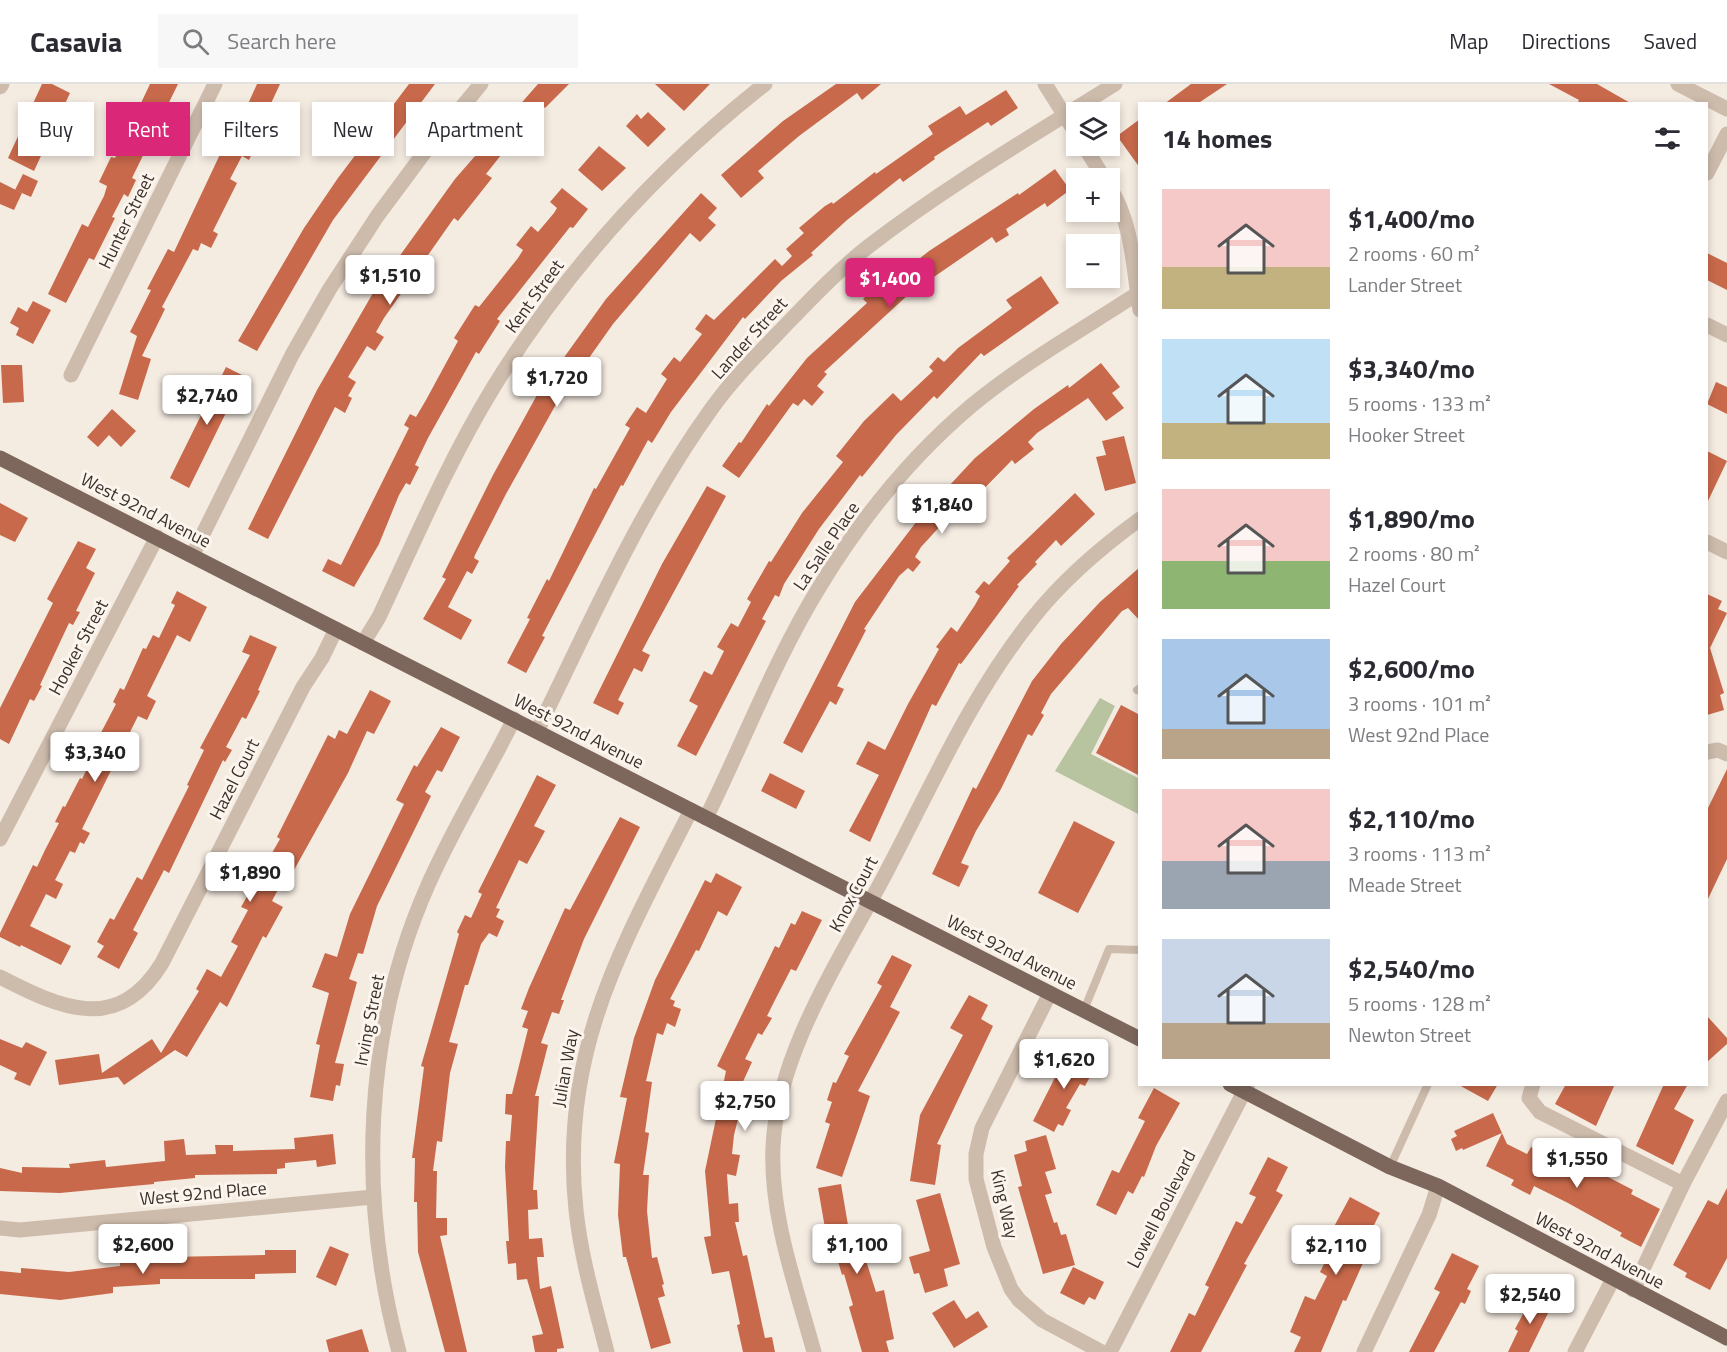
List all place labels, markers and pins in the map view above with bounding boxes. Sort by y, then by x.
pin: $1,510 [341,255,439,306]
pin: $1,400 [841,258,939,309]
pin: $1,720 [508,357,606,408]
pin: $2,740 [158,375,256,426]
pin: $1,840 [893,484,991,535]
pin: $3,340 [46,732,144,783]
pin: $1,890 [201,852,299,903]
pin: $1,620 [1015,1039,1113,1090]
pin: $2,750 [696,1081,794,1132]
pin: $1,550 [1528,1138,1626,1189]
pin: $2,600 [94,1224,192,1275]
pin: $1,100 [808,1224,906,1275]
pin: $2,110 [1287,1225,1385,1276]
pin: $2,540 [1481,1274,1579,1325]

